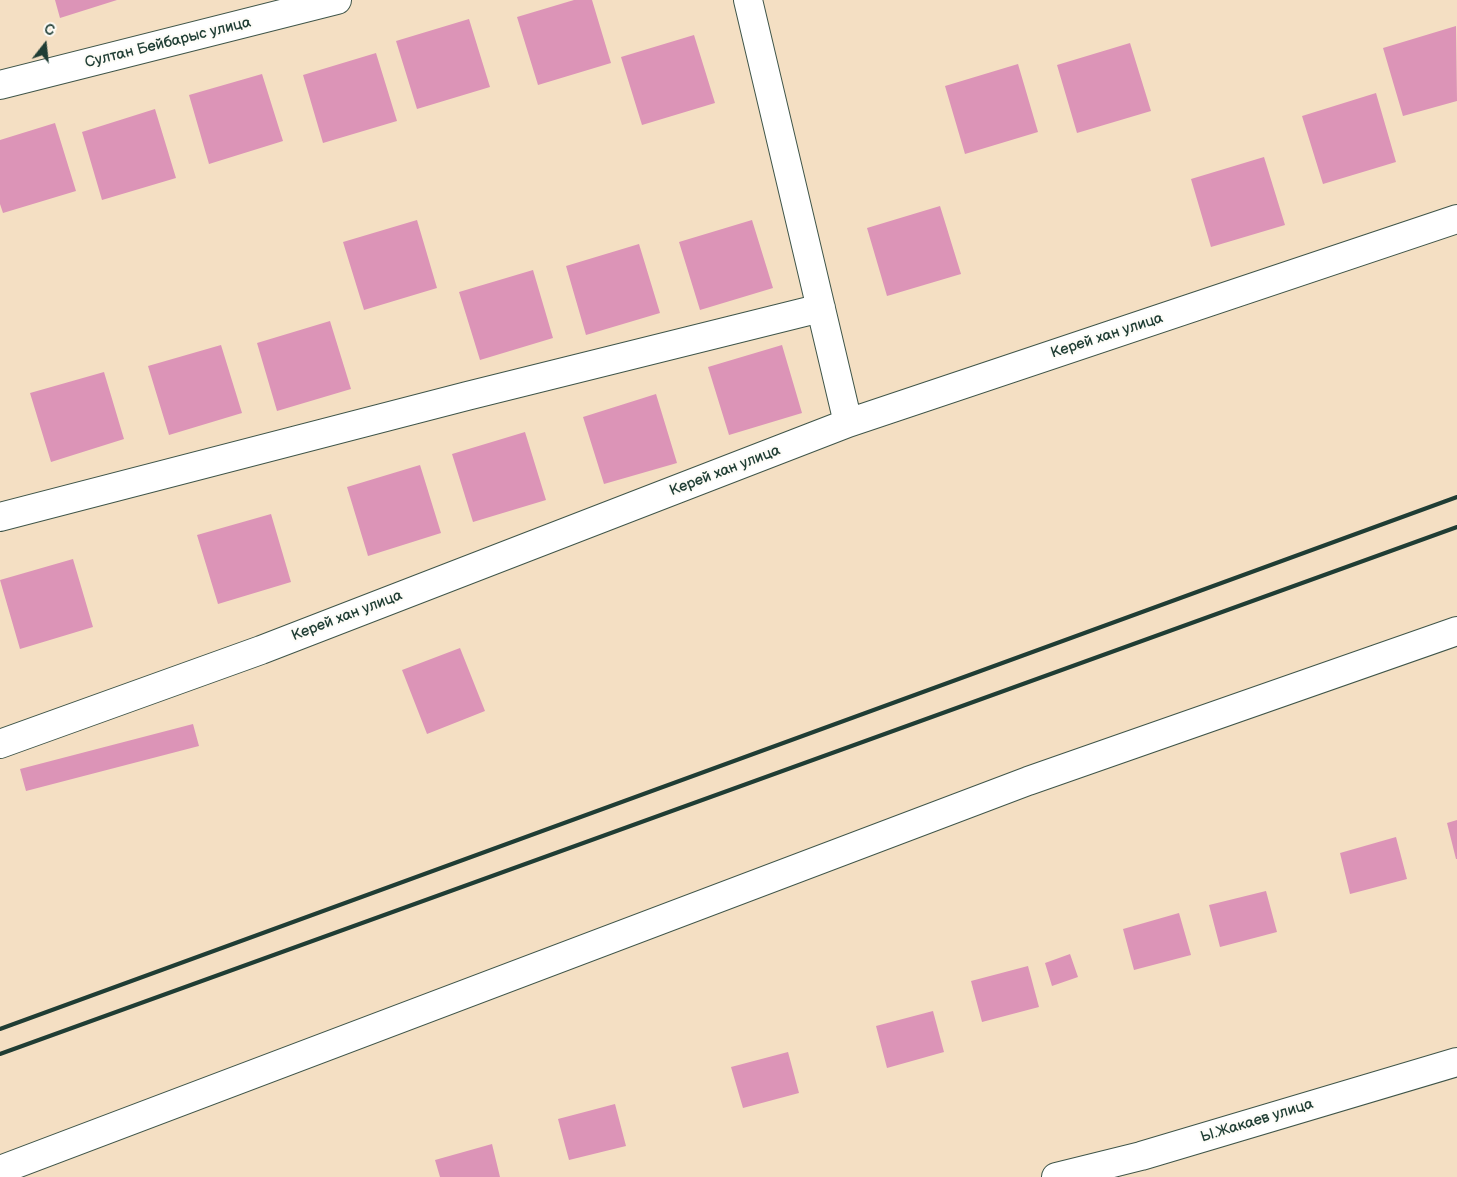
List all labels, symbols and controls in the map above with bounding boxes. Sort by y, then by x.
street label: Султан Бейбарыс улица [83,14,253,72]
north arrow [20,20,70,70]
text: С [42,21,56,40]
street label: Керей хан улица [1049,309,1165,363]
street label: Керей хан улица [667,442,783,500]
street label: Керей хан улица [289,587,405,645]
street label: Ы.Жакаев улица [1199,1095,1315,1147]

